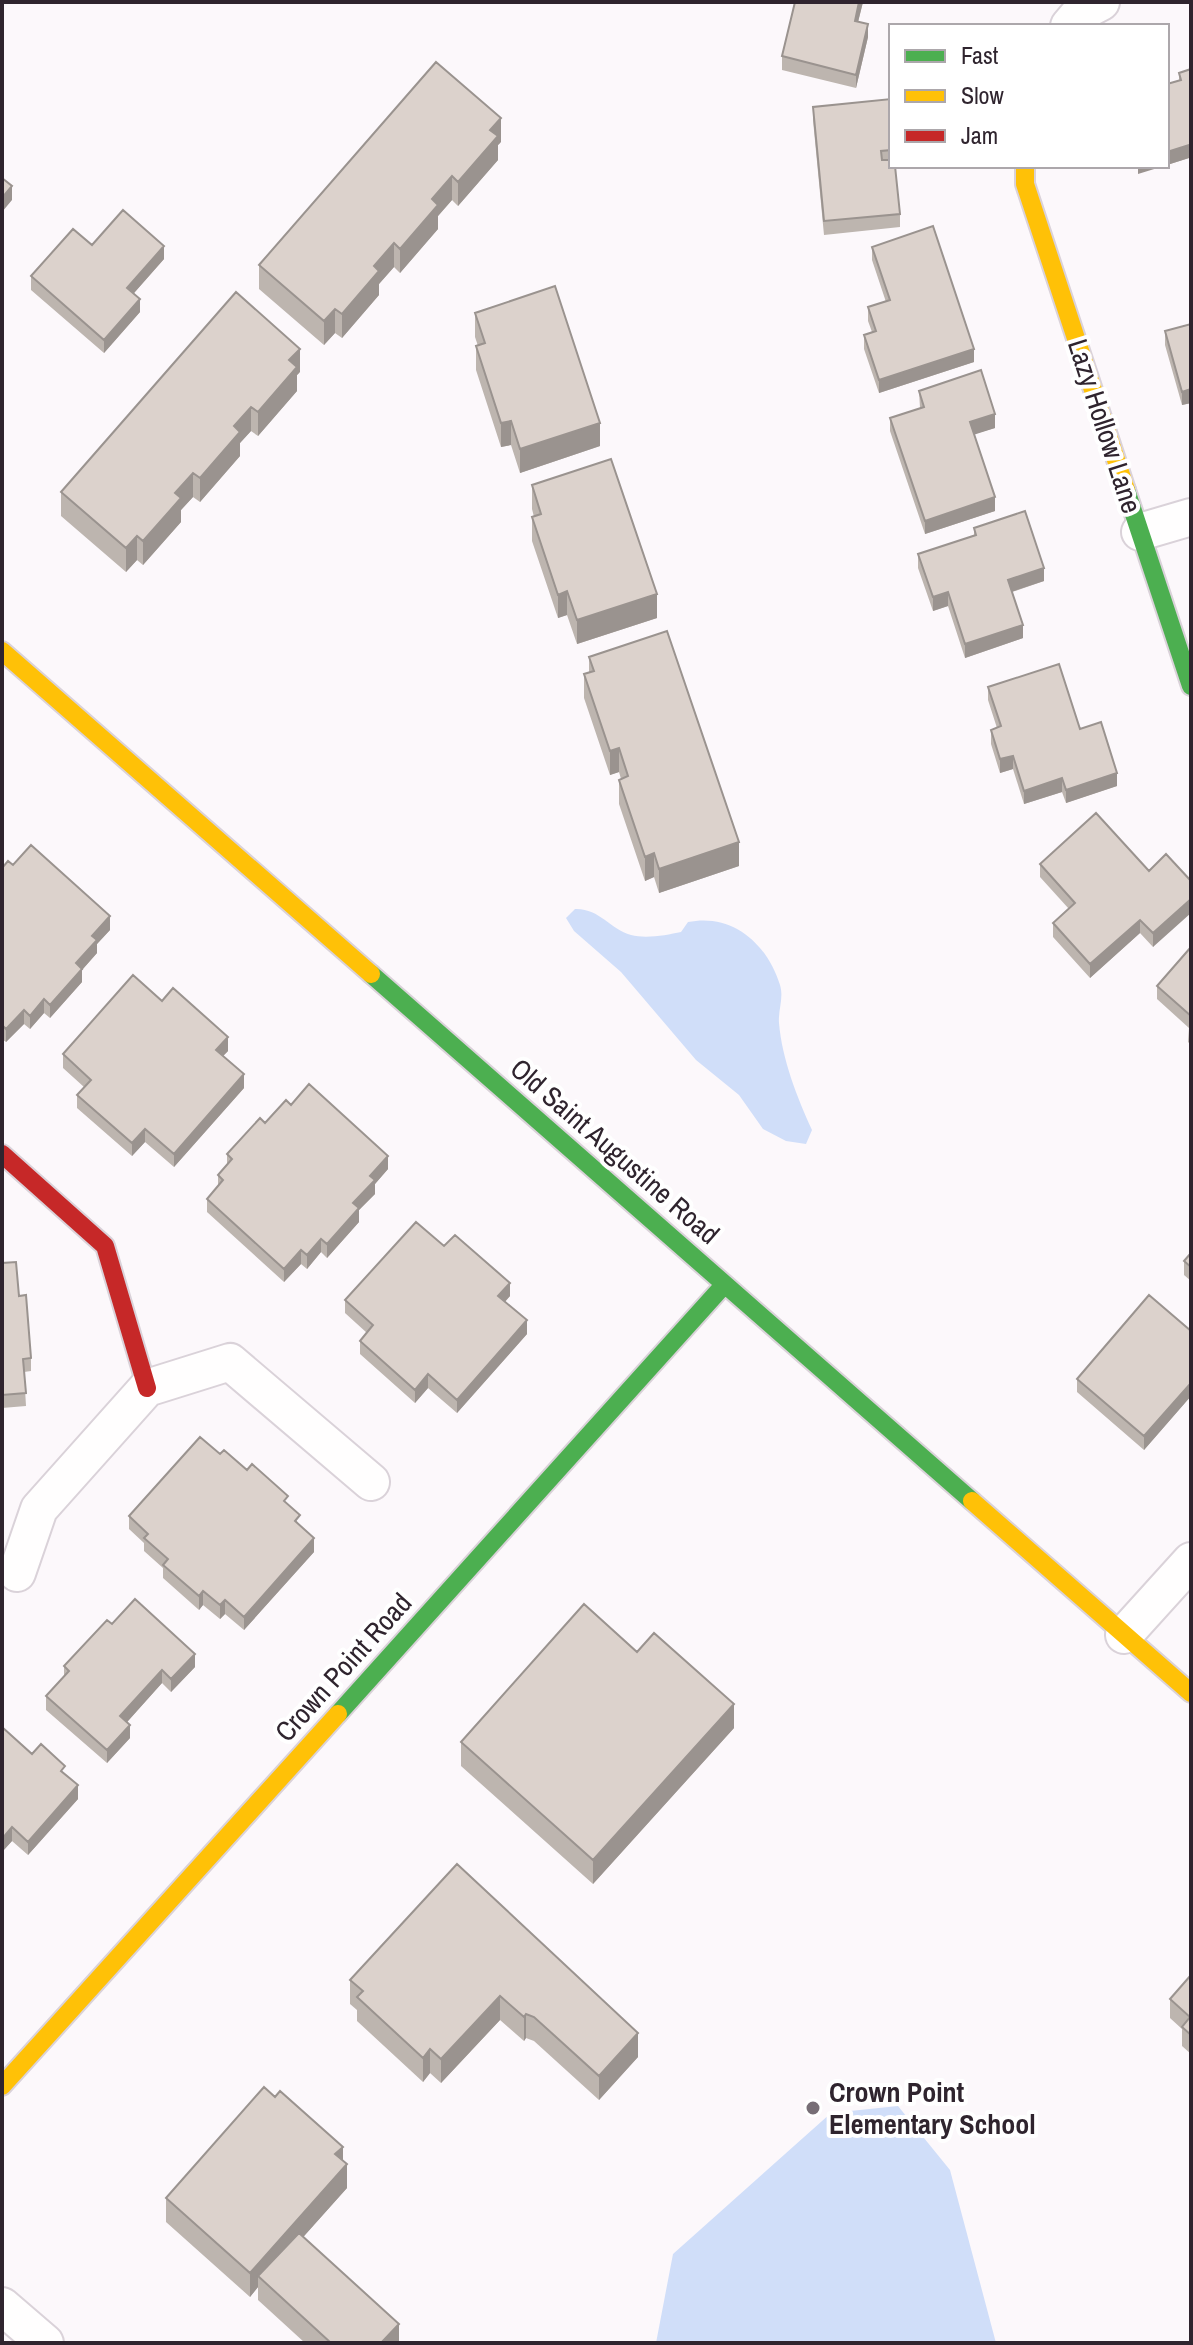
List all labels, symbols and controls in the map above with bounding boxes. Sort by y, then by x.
legend [889,24,1169,168]
text: Fast [961,39,999,71]
text: Slow [961,79,1004,111]
text: Jam [961,119,998,151]
street label: Lazy Hollow Lane [1059,334,1151,518]
street label: Old Saint Augustine Road [502,1050,728,1252]
street label: Crown Point Road [266,1585,420,1749]
place label: Crown Point Elementary School [829,2073,1036,2143]
marker: Crown Point Elementary School [804,2099,822,2117]

